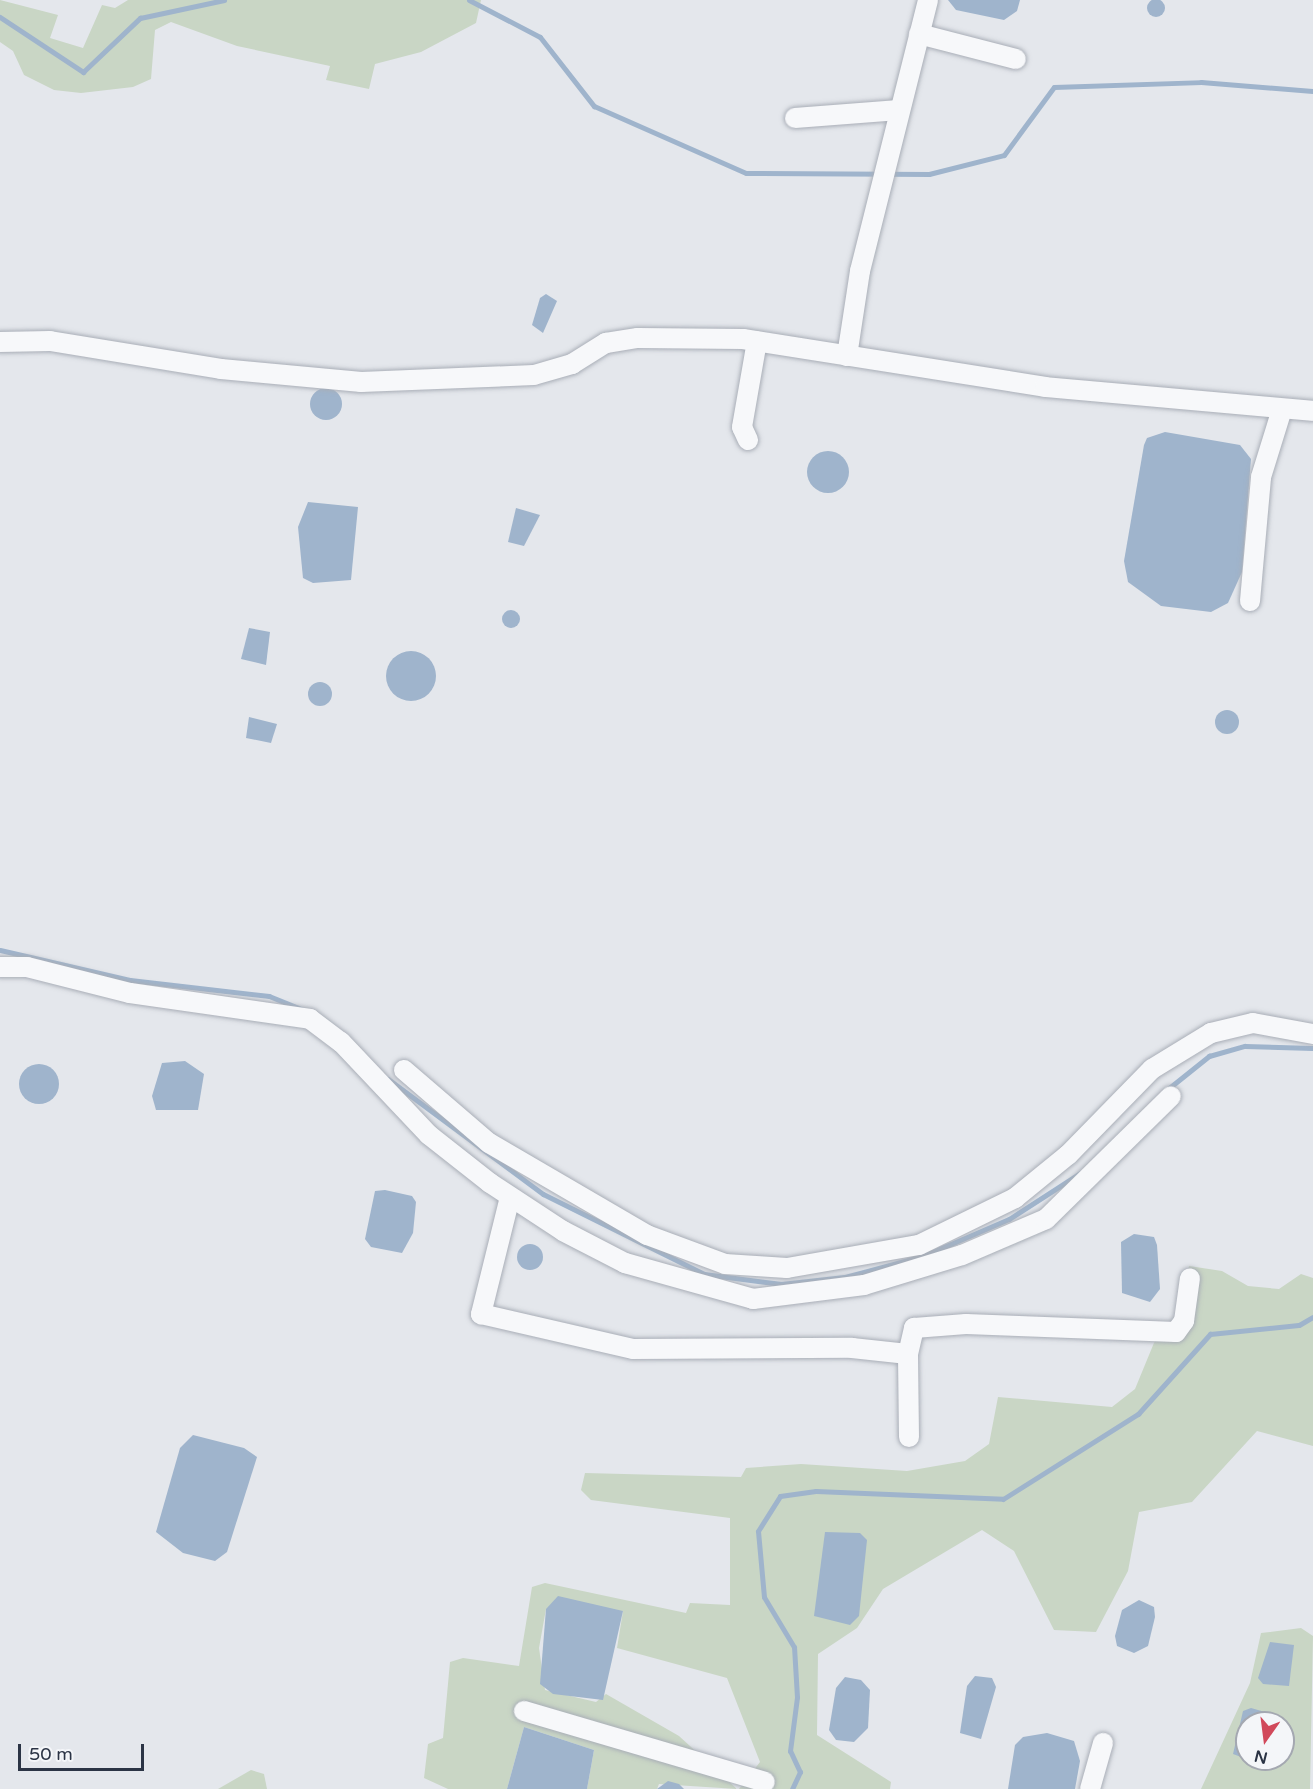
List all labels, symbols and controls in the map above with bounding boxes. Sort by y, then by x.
north arrow [1235,1711,1295,1771]
scale bar [21,1732,147,1770]
text: 50 m [29,1743,73,1765]
text: N [1252,1745,1270,1768]

